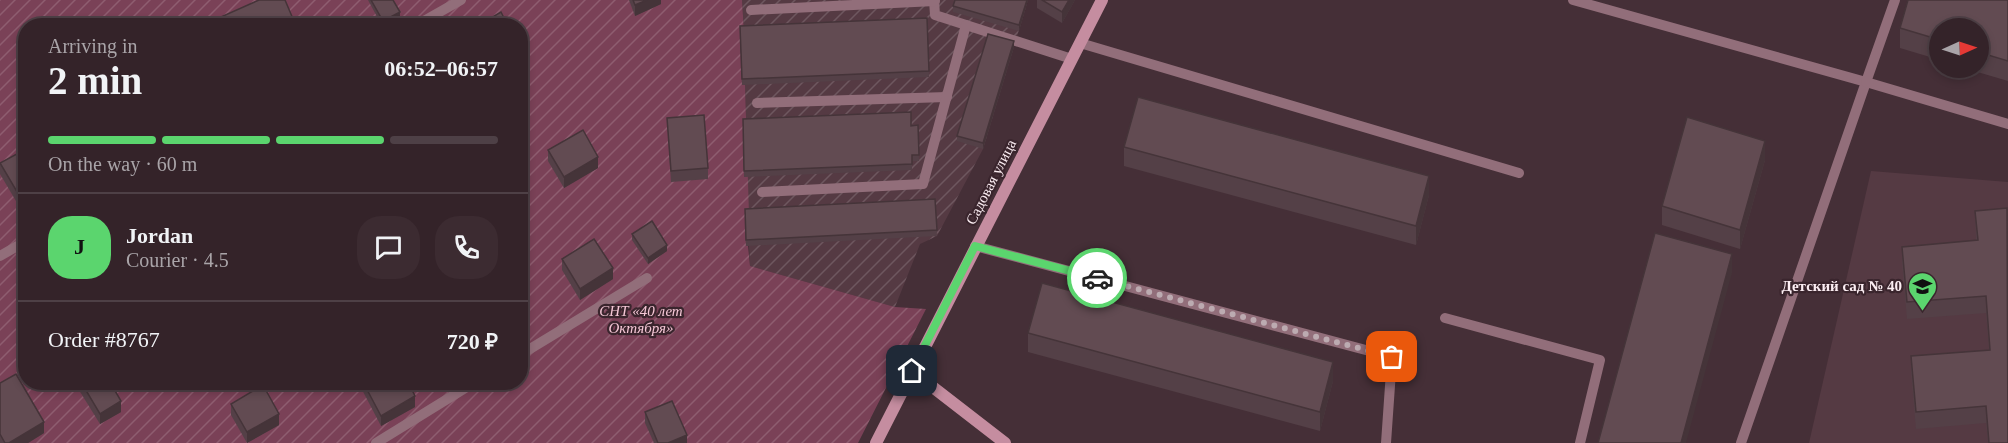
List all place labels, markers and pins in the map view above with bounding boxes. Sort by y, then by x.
school or university icon: Детский сад № 40 [1907,270,1939,312]
place label: Детский сад № 40 [1781,278,1902,294]
pin [1366,331,1417,382]
pin [886,345,937,396]

